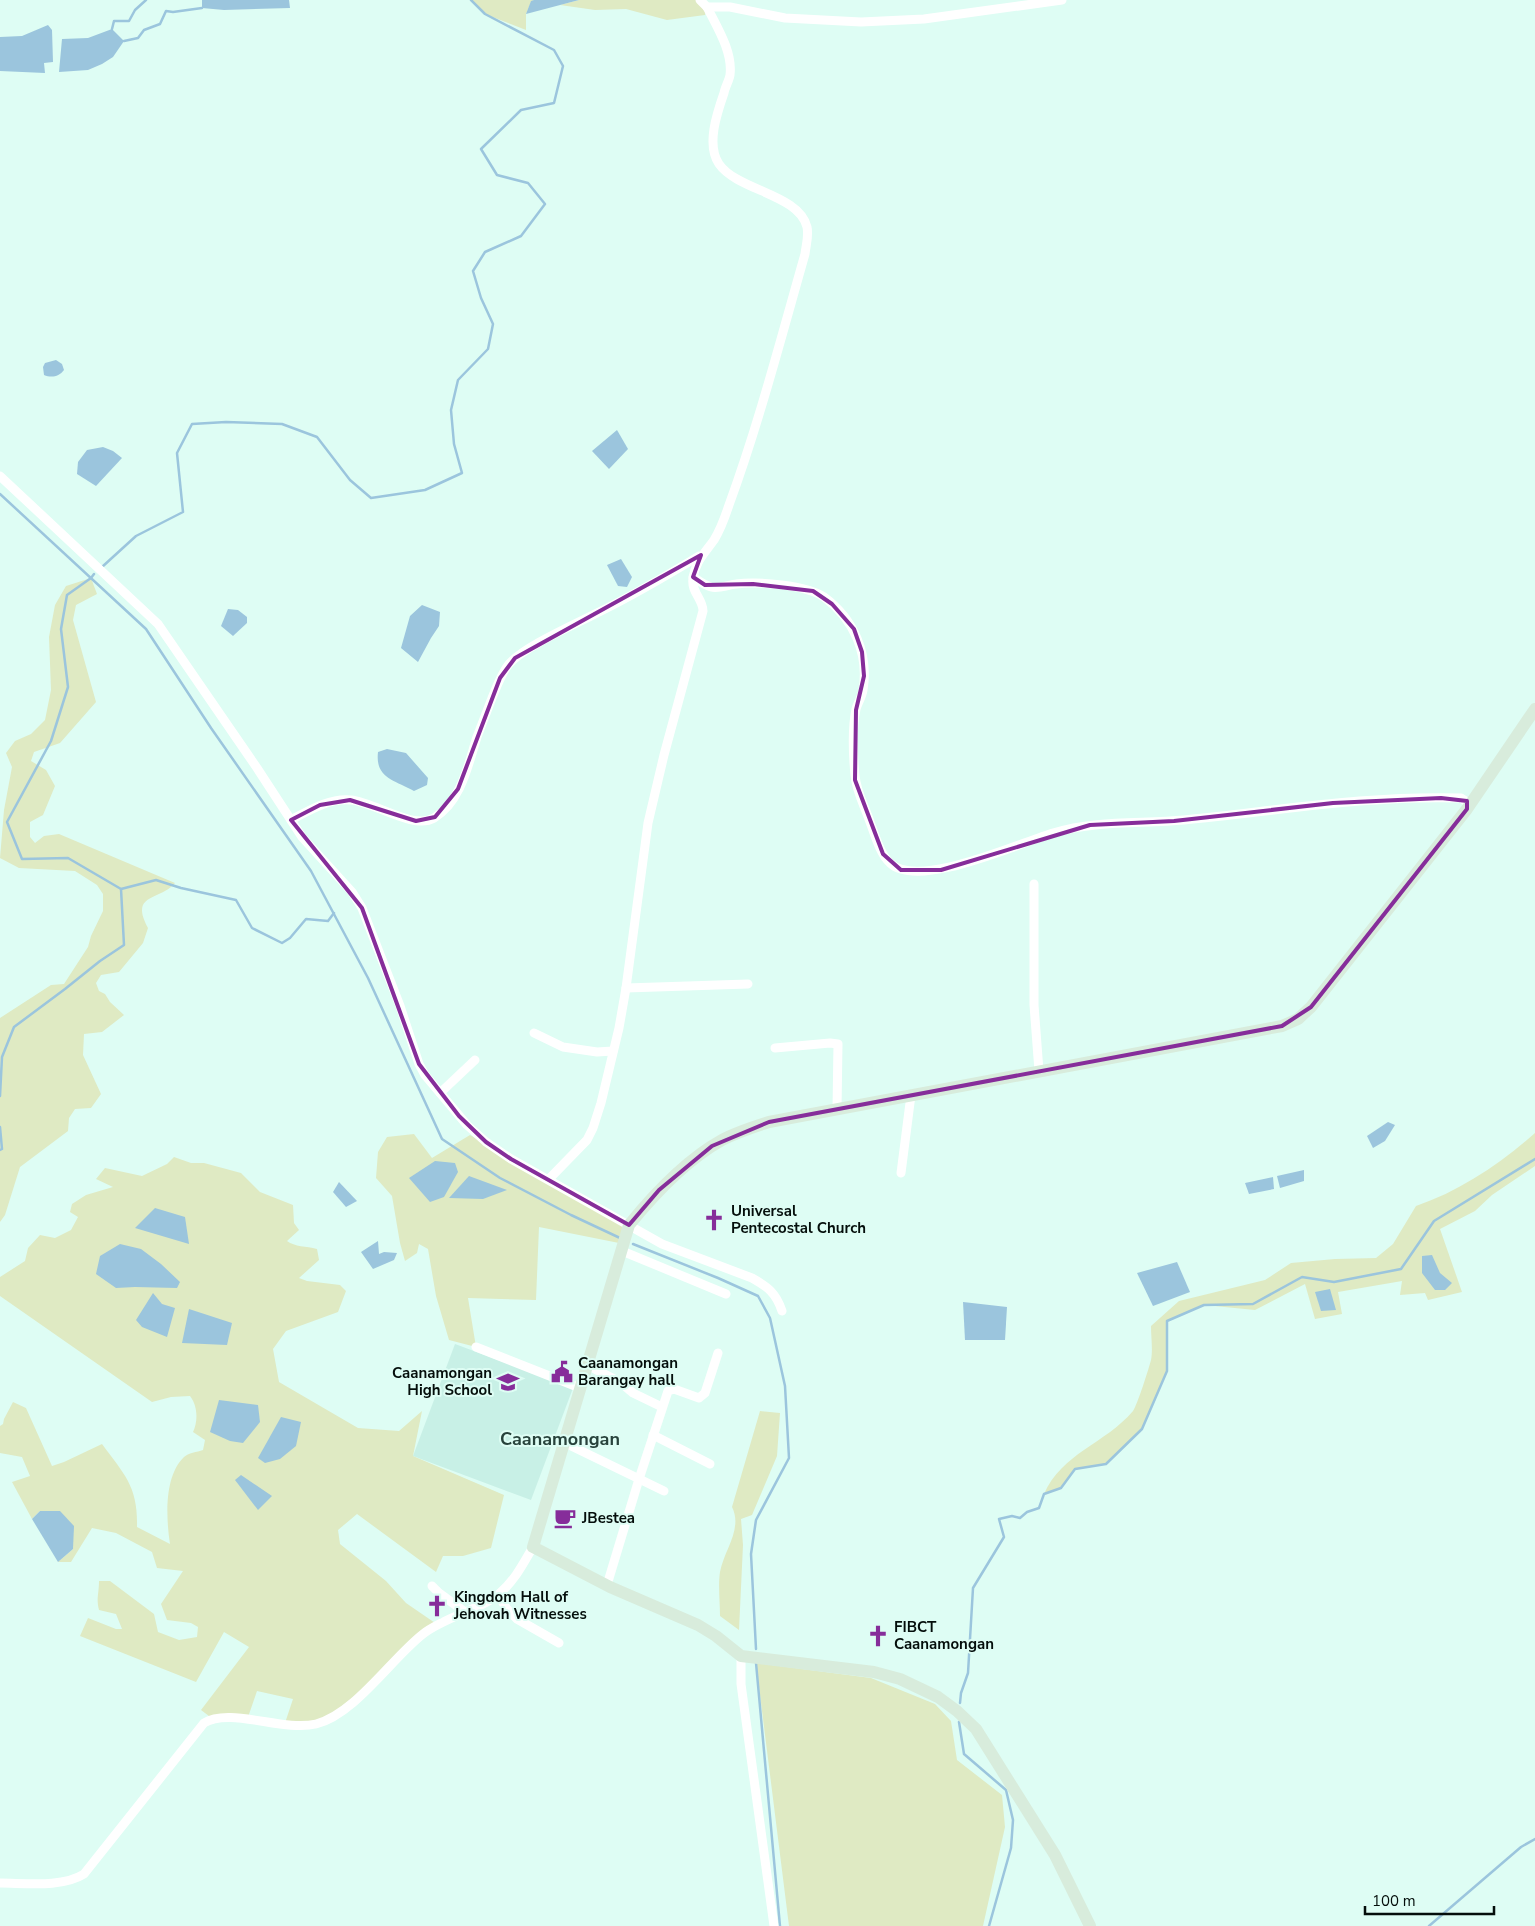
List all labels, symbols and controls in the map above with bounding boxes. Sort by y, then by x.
place label: Universal Pentecostal Church [731,1201,866,1238]
church icon: Universal Pentecostal Church [701,1207,727,1233]
place label: Caanamongan Barangay hall [578,1353,678,1390]
public building icon: Caanamongan Barangay hall [549,1359,575,1385]
place label: Caanamongan High School [392,1363,492,1400]
school or university icon: Caanamongan High School [495,1369,521,1395]
district label: Caanamongan [500,1427,620,1451]
cafe icon: JBestea [552,1505,578,1531]
place label: JBestea [581,1508,635,1528]
place label: Kingdom Hall of Jehovah Witnesses [453,1587,587,1624]
church icon: Kingdom Hall of Jehovah Witnesses [424,1593,450,1619]
place label: FIBCT Caanamongan [894,1617,994,1654]
church icon: FIBCT Caanamongan [865,1623,891,1649]
scale bar [1365,1884,1494,1916]
text: 100 m [1372,1891,1416,1911]

